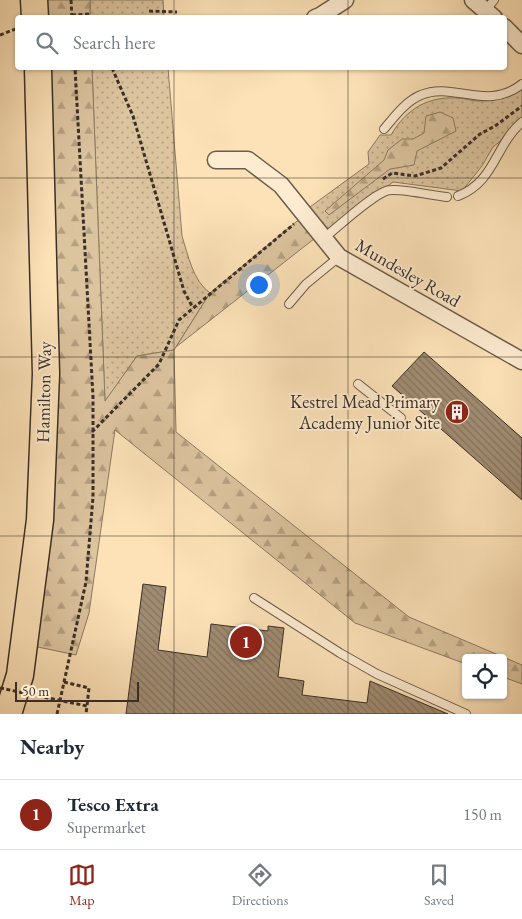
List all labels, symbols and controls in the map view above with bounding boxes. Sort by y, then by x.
search box [15,15,507,70]
icon: search [33,29,61,57]
text: Search here [73,30,155,55]
street label: Mundesley Road [352,233,466,312]
your location [246,272,272,298]
street label: Hamilton Way [31,341,56,443]
place label: Kestrel Mead Primary Academy Junior Site [290,390,440,434]
building icon: Kestrel Mead Primary Academy Junior Site [444,399,470,425]
pin: 1 [230,623,262,661]
map controls [462,654,507,699]
button: locate [462,654,507,699]
scale bar [15,679,139,702]
text: 50 m [22,682,49,700]
text: Nearby [20,733,84,760]
text: Tesco Extra [67,792,159,817]
text: 1 [32,804,40,825]
text: 150 m [463,804,502,825]
text: Supermarket [67,817,146,838]
tab: Map [68,861,96,909]
tab: Directions [232,861,288,909]
tab: Saved [424,861,454,909]

